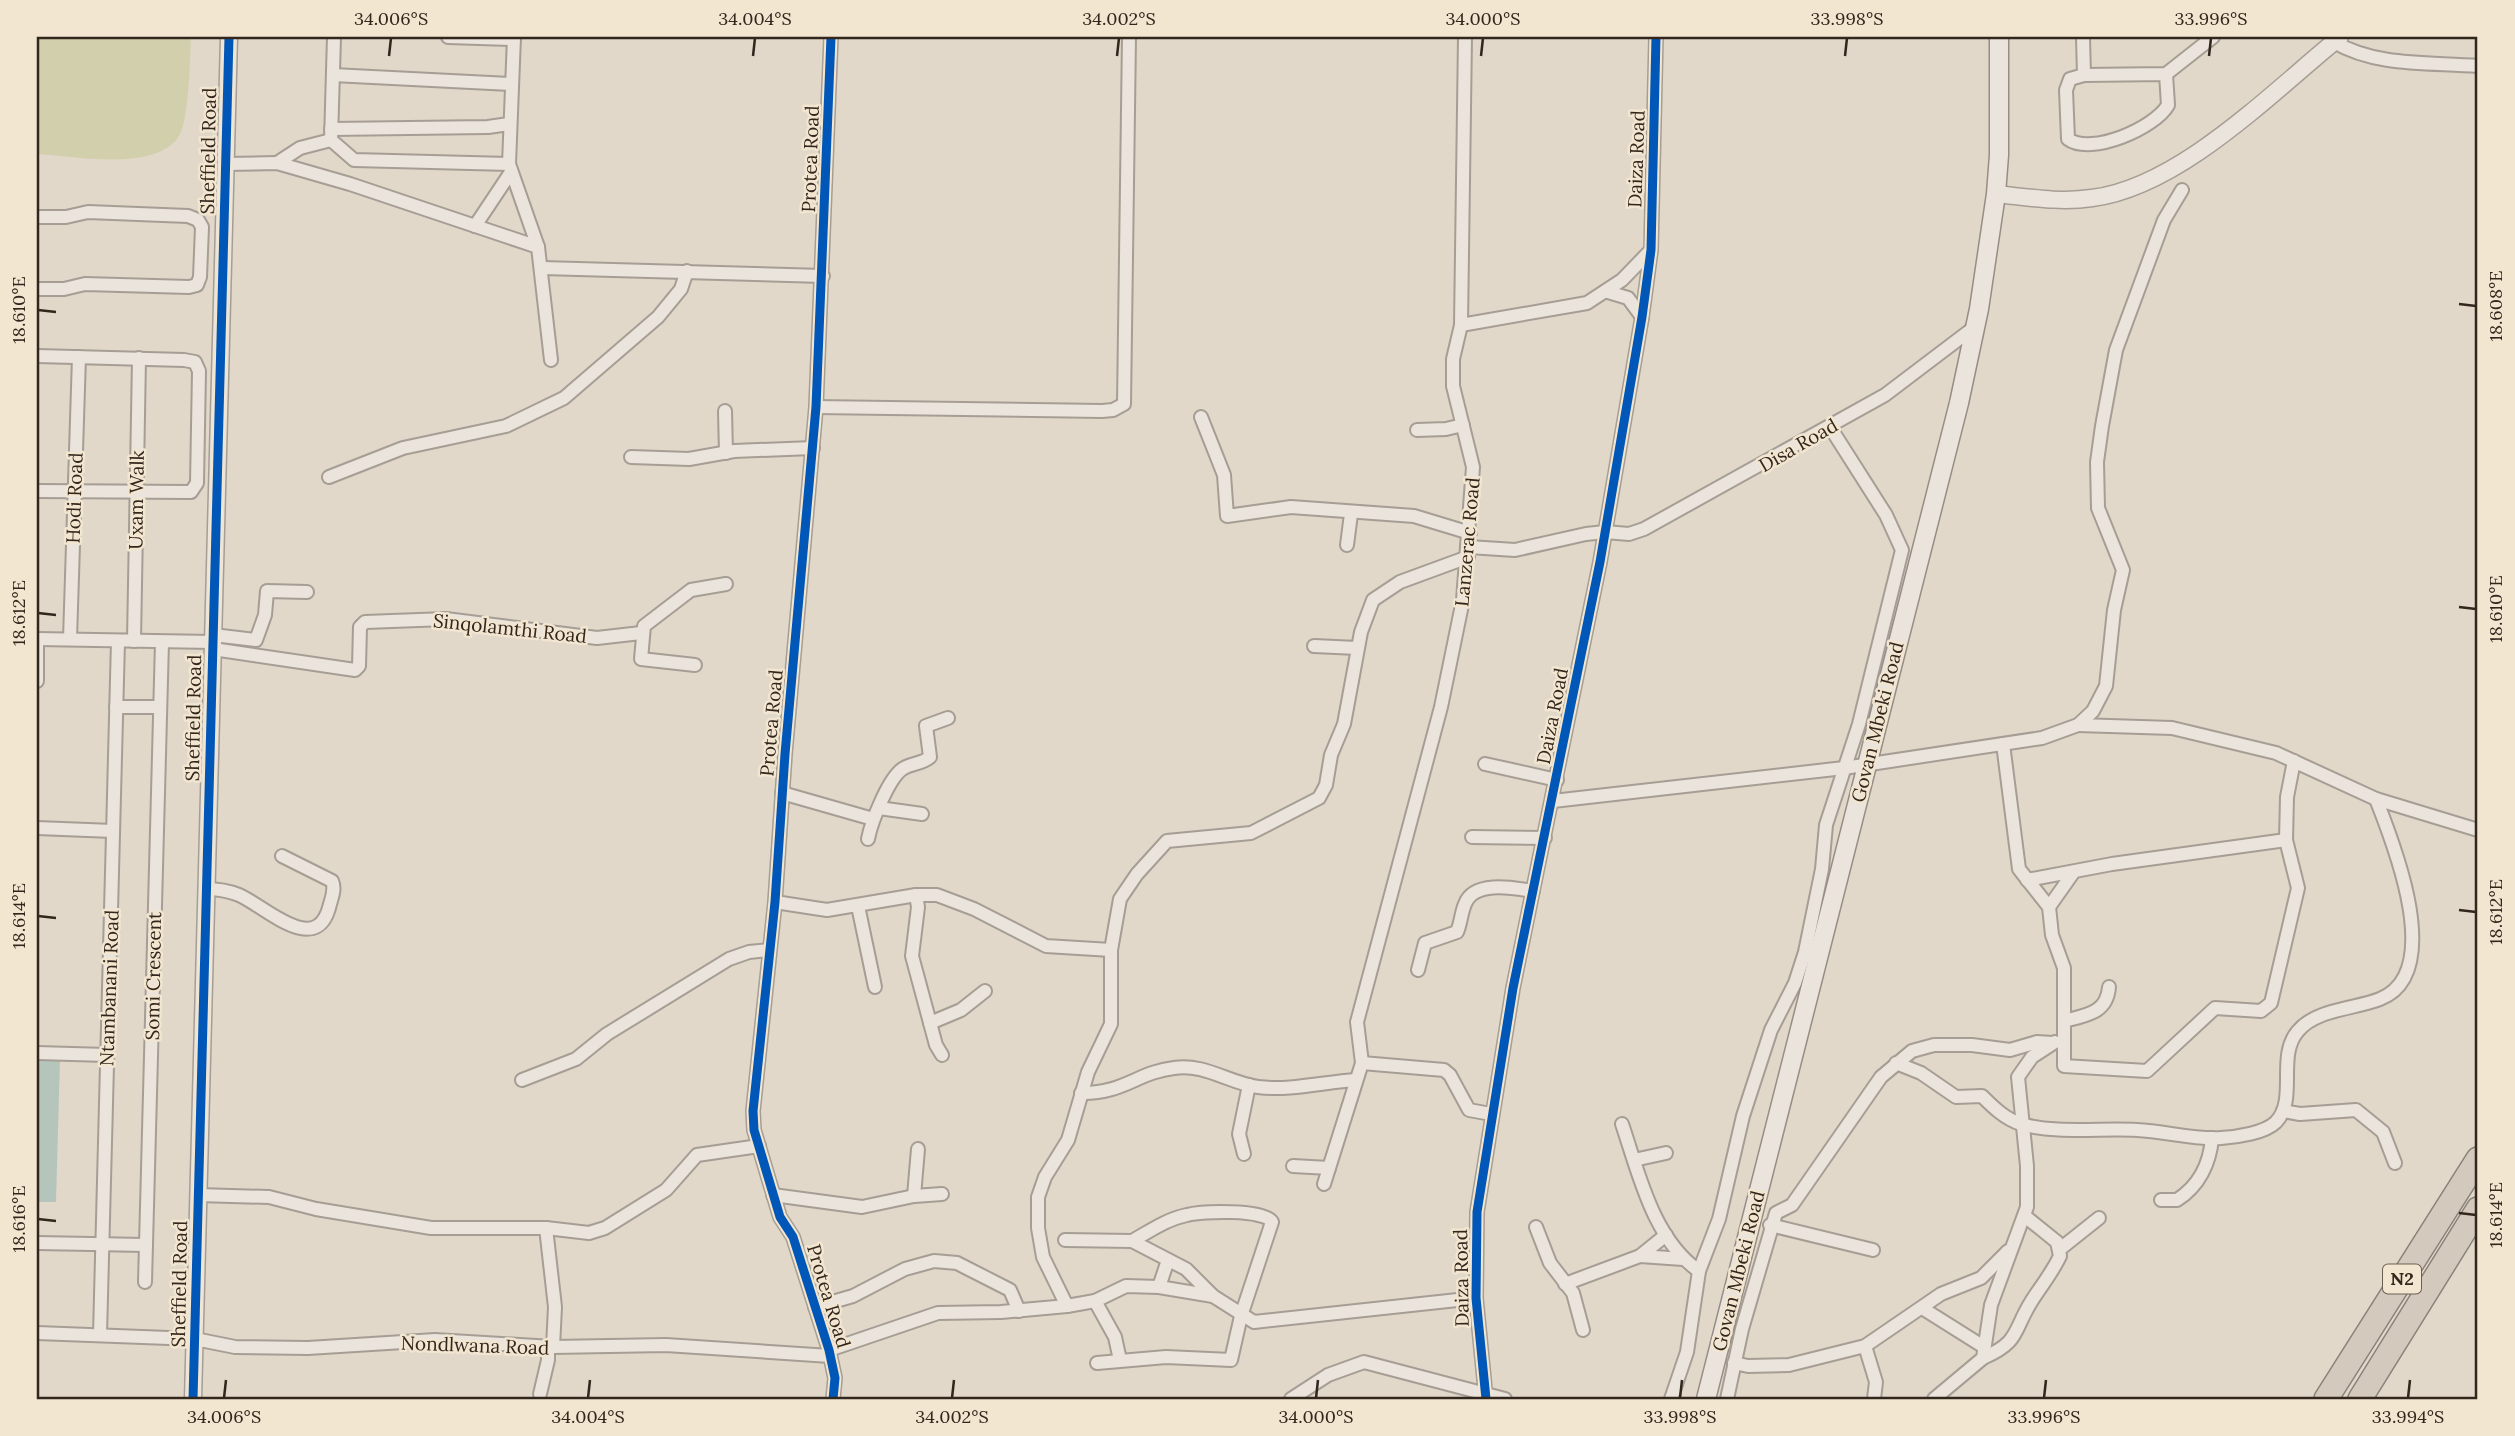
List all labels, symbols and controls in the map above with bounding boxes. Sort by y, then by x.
text: 34.006°S [354,7,428,30]
text: 34.004°S [718,7,792,30]
text: 34.002°S [1082,7,1156,30]
text: 34.000°S [1446,7,1520,30]
text: 33.998°S [1811,7,1883,30]
text: 33.996°S [2174,7,2248,30]
street label: Sheffield Road [195,87,221,215]
street label: Protea Road [796,105,824,213]
street label: Daiza Road [1622,110,1650,208]
text: 18.608°E [2484,270,2507,342]
text: 18.610°E [7,276,30,344]
street label: Disa Road [1754,413,1842,477]
street label: Uxam Walk [123,449,149,550]
street label: Hodi Road [60,452,88,544]
street label: Lanzerac Road [1449,476,1485,608]
text: 18.610°E [2484,575,2507,643]
text: 18.612°E [7,580,30,646]
street label: Sinqolamthi Road [432,608,588,648]
street label: Govan Mbeki Road [1845,639,1909,805]
street label: Sheffield Road [180,654,206,782]
street label: Daiza Road [1531,666,1573,766]
street label: Protea Road [754,669,788,777]
text: 18.612°E [2484,879,2507,945]
text: 18.614°E [7,883,30,949]
street label: Ntambanani Road [94,909,124,1067]
street label: Somi Crescent [140,911,166,1041]
text: 18.614°E [2484,1182,2507,1248]
text: 18.616°E [7,1186,30,1252]
street label: Govan Mbeki Road [1706,1188,1770,1354]
street label: Sheffield Road [166,1220,192,1348]
street label: Daiza Road [1448,1229,1474,1327]
street label: Protea Road [802,1241,856,1351]
road number: N2 [2383,1264,2421,1294]
street label: Nondlwana Road [400,1330,550,1360]
text: 34.006°S [187,1405,261,1428]
text: 34.004°S [551,1405,625,1428]
text: 34.002°S [915,1405,989,1428]
text: 34.000°S [1279,1405,1353,1428]
text: 33.998°S [1644,1405,1716,1428]
text: 33.996°S [2007,1405,2081,1428]
text: 33.994°S [2372,1405,2444,1428]

